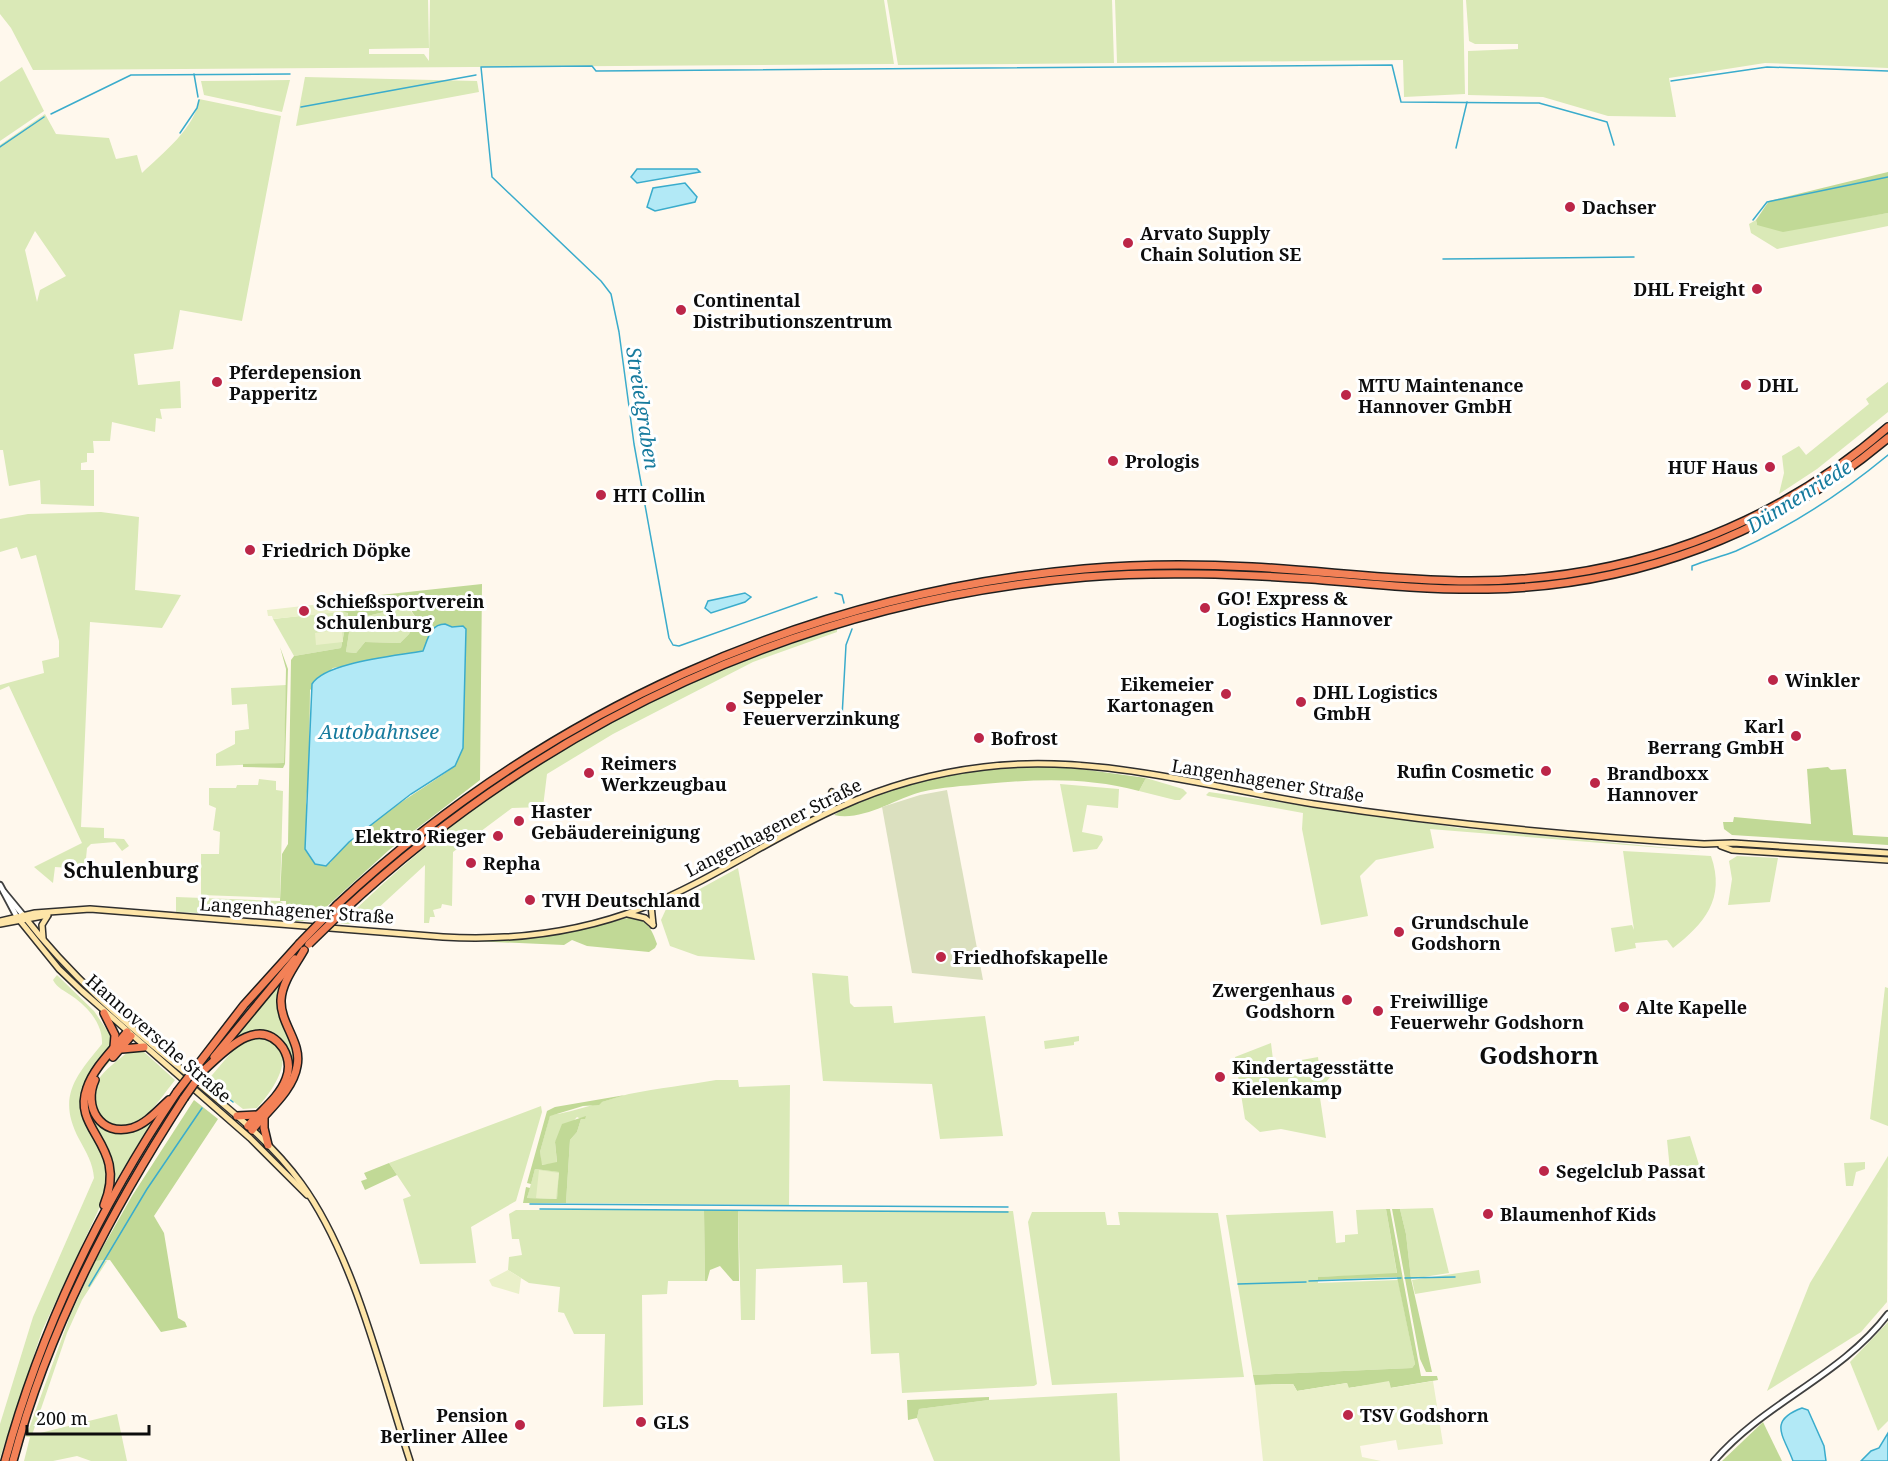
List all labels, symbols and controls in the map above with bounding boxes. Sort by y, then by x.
place label: Dachser [1582,195,1657,219]
marker: Dachser [1563,200,1577,214]
place label: Arvato Supply Chain Solution SE [1140,221,1301,266]
marker: Arvato Supply Chain Solution SE [1121,236,1135,250]
place label: DHL Freight [1633,277,1745,301]
marker: DHL Freight [1750,282,1764,296]
place label: Continental Distributionszentrum [693,288,892,333]
marker: Continental Distributionszentrum [674,303,688,317]
water label: Streielgraben [620,345,666,471]
place label: Pferdepension Papperitz [229,360,361,405]
place label: MTU Maintenance Hannover GmbH [1358,373,1523,418]
place label: DHL [1758,373,1799,397]
marker: Pferdepension Papperitz [210,375,224,389]
marker: DHL [1739,378,1753,392]
marker: MTU Maintenance Hannover GmbH [1339,388,1353,402]
place label: Prologis [1125,449,1200,473]
water label: Dünnenriede [1741,453,1857,540]
marker: Prologis [1106,454,1120,468]
place label: HUF Haus [1668,455,1758,479]
marker: HUF Haus [1763,460,1777,474]
place label: HTI Collin [613,483,706,507]
marker: HTI Collin [594,488,608,502]
place label: Friedrich Döpke [262,538,411,562]
marker: Friedrich Döpke [243,543,257,557]
place label: GO! Express & Logistics Hannover [1217,586,1393,631]
place label: Schießsportverein Schulenburg [316,589,485,634]
marker: GO! Express & Logistics Hannover [1198,601,1212,615]
marker: Schießsportverein Schulenburg [297,604,311,618]
place label: Winkler [1785,668,1861,692]
place label: Eikemeier Kartonagen [1107,672,1215,717]
marker: Winkler [1766,673,1780,687]
place label: DHL Logistics GmbH [1313,680,1438,725]
place label: Seppeler Feuerverzinkung [743,685,900,730]
marker: Eikemeier Kartonagen [1219,687,1233,701]
marker: DHL Logistics GmbH [1294,695,1308,709]
marker: Seppeler Feuerverzinkung [724,700,738,714]
place label: Karl Berrang GmbH [1648,714,1785,759]
water label: Autobahnsee [317,718,439,745]
place label: Bofrost [991,726,1058,750]
marker: Karl Berrang GmbH [1789,729,1803,743]
marker: Bofrost [972,731,986,745]
place label: Reimers Werkzeugbau [601,751,727,796]
street label: Langenhagener Straße [1170,753,1366,807]
place label: Rufin Cosmetic [1397,759,1534,783]
place label: Brandboxx Hannover [1607,761,1709,806]
marker: Rufin Cosmetic [1539,764,1553,778]
marker: Reimers Werkzeugbau [582,766,596,780]
street label: Langenhagener Straße [681,772,865,882]
marker: Brandboxx Hannover [1588,776,1602,790]
place label: Haster Gebäudereinigung [531,799,701,844]
marker: Haster Gebäudereinigung [512,814,526,828]
place label: Elektro Rieger [354,824,487,848]
marker: Elektro Rieger [491,829,505,843]
place label: Repha [483,851,541,875]
district label: Schulenburg [63,856,199,884]
marker: Repha [464,856,478,870]
place label: TVH Deutschland [542,888,700,912]
street label: Langenhagener Straße [199,891,395,929]
marker: TVH Deutschland [523,893,537,907]
place label: Grundschule Godshorn [1411,910,1529,955]
marker: Grundschule Godshorn [1392,925,1406,939]
place label: Friedhofskapelle [953,945,1108,969]
marker: Friedhofskapelle [934,950,948,964]
street label: Hannoversche Straße [81,968,237,1108]
place label: Zwergenhaus Godshorn [1212,978,1335,1023]
place label: Freiwillige Feuerwehr Godshorn [1390,989,1584,1034]
marker: Zwergenhaus Godshorn [1340,993,1354,1007]
place label: Alte Kapelle [1636,995,1747,1019]
marker: Alte Kapelle [1617,1000,1631,1014]
marker: Freiwillige Feuerwehr Godshorn [1371,1004,1385,1018]
district label: Godshorn [1479,1038,1599,1071]
place label: Kindertagesstätte Kielenkamp [1232,1055,1394,1100]
marker: Kindertagesstätte Kielenkamp [1213,1070,1227,1084]
place label: Segelclub Passat [1556,1159,1705,1183]
marker: Segelclub Passat [1537,1164,1551,1178]
place label: Blaumenhof Kids [1500,1202,1657,1226]
marker: Blaumenhof Kids [1481,1207,1495,1221]
scale bar [27,1398,148,1436]
place label: Pension Berliner Allee [380,1403,508,1448]
place label: TSV Godshorn [1360,1403,1489,1427]
text: 200 m [36,1406,88,1430]
marker: TSV Godshorn [1341,1408,1355,1422]
place label: GLS [653,1410,689,1434]
marker: GLS [634,1415,648,1429]
marker: Pension Berliner Allee [513,1418,527,1432]

